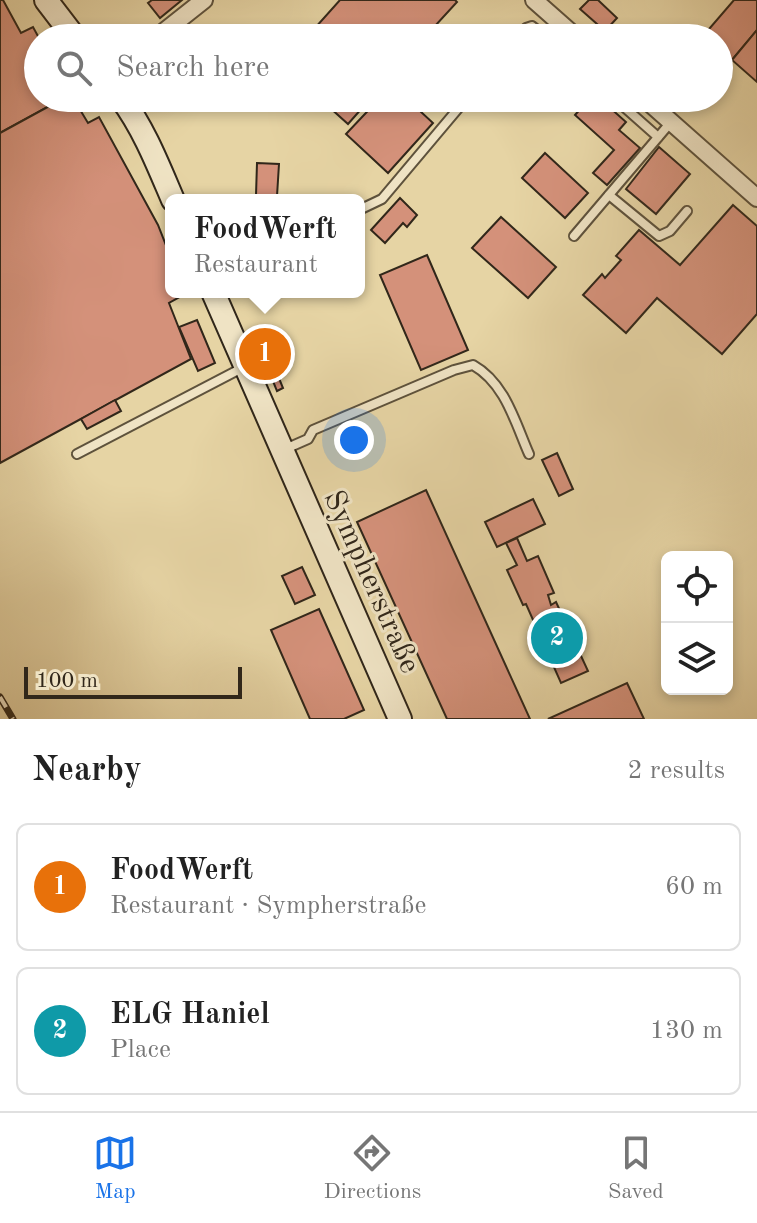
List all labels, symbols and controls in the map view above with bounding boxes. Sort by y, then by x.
search box [24,24,733,112]
icon: search [52,46,96,90]
text: Search here [116,53,270,83]
popup [165,194,365,298]
text: FoodWerft [193,215,337,245]
text: Restaurant [193,252,318,278]
pin: 1 [239,324,291,384]
your location [334,420,374,460]
street label: Sympherstraße [317,486,425,678]
map controls [661,551,733,695]
button: locate [661,551,733,623]
pin: 2 [531,608,583,668]
button: layers [661,623,733,695]
scale bar [24,663,242,699]
text: 100 m [36,670,98,692]
text: Nearby [32,754,142,788]
text: 2 results [627,758,725,784]
text: FoodWerft [110,856,253,886]
text: 1 [52,874,68,900]
text: 60 m [665,874,723,900]
text: Restaurant · Sympherstraße [110,893,426,919]
text: ELG Haniel [110,1000,270,1030]
text: 2 [52,1018,68,1044]
text: 130 m [650,1018,723,1044]
text: Place [110,1037,171,1063]
tab: Map [93,1131,137,1206]
tab: Directions [324,1131,421,1206]
tab: Saved [608,1131,664,1206]

